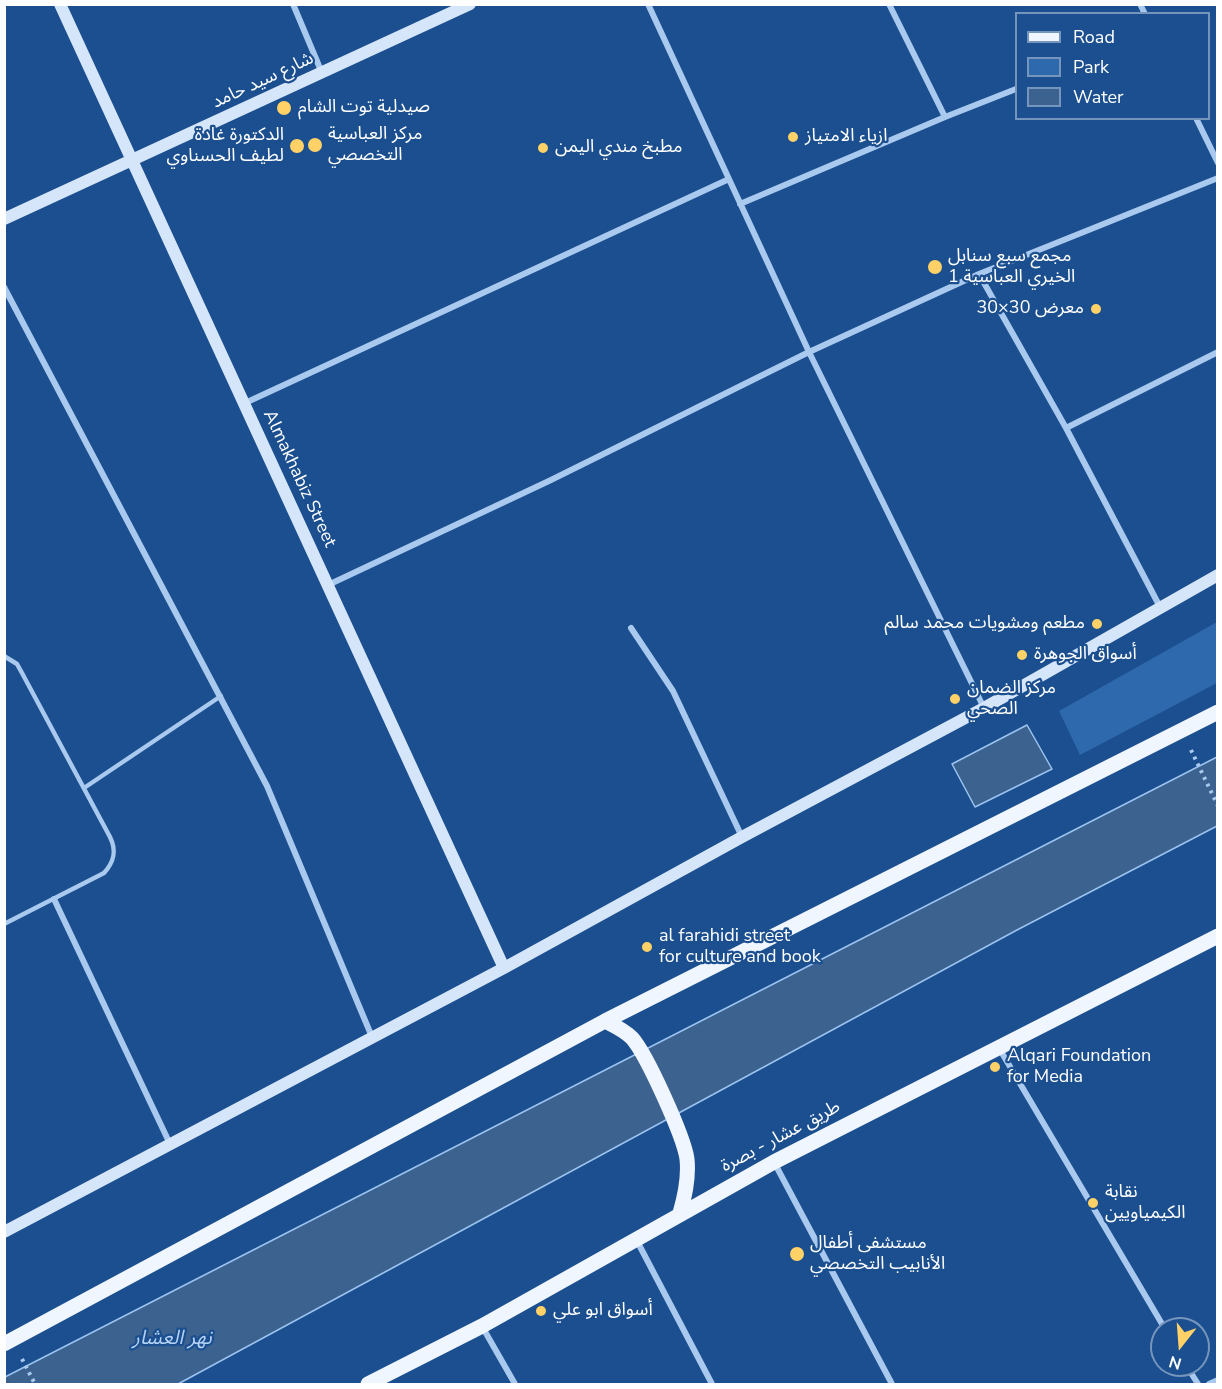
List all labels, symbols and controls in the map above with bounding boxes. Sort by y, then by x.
legend [1015,12,1210,120]
text: Road [1073,25,1115,49]
street label: شارع سيد حامد [209,48,317,114]
text: Park [1073,55,1109,79]
text: Water [1073,85,1124,109]
place label: صيدلية توت الشام [298,97,430,119]
marker: صيدلية توت الشام [275,99,293,117]
place label: مركز العباسية التخصصي [328,124,422,166]
place label: الدكتورة غادة لطيف الحسناوي [167,125,284,168]
place label: ازياء الامتياز [805,126,887,148]
marker: ازياء الامتياز [786,130,800,144]
marker: مركز العباسية التخصصي [306,136,324,154]
marker: الدكتورة غادة لطيف الحسناوي [288,137,306,155]
place label: مطبخ مندي اليمن [555,137,682,159]
marker: مطبخ مندي اليمن [536,141,550,155]
place label: مجمع سبع سنابل الخيري العباسية 1 [948,246,1075,288]
marker: مجمع سبع سنابل الخيري العباسية 1 [926,258,944,276]
place label: معرض 30×30 [976,298,1084,320]
marker: معرض 30×30 [1089,302,1103,316]
street label: Almakhabiz Street [258,407,340,551]
place label: مطعم ومشويات محمد سالم [885,613,1085,635]
marker: مطعم ومشويات محمد سالم [1090,617,1104,631]
place label: أسواق الجوهرة [1034,644,1137,666]
marker: أسواق الجوهرة [1015,648,1029,662]
place label: مركز الضمان الصحي [967,678,1056,720]
marker: مركز الضمان الصحي [948,692,962,706]
place label: al farahidi street for culture and book [659,926,821,968]
marker: al farahidi street for culture and book [640,940,654,954]
place label: Alqari Foundation for Media [1007,1046,1151,1088]
marker: Alqari Foundation for Media [988,1060,1002,1074]
street label: طريق عشار - بصرة [718,1096,844,1178]
place label: نقابة الكيمياويين [1105,1182,1185,1224]
marker: نقابة الكيمياويين [1086,1196,1100,1210]
place label: مستشفى أطفال الأنابيب التخصصي [810,1233,945,1276]
marker: مستشفى أطفال الأنابيب التخصصي [788,1245,806,1263]
place label: أسواق ابو علي [553,1300,653,1322]
marker: أسواق ابو علي [534,1304,548,1318]
north arrow [1150,1317,1210,1377]
water label: نهر العشار [132,1327,212,1351]
text: N [1166,1350,1184,1375]

